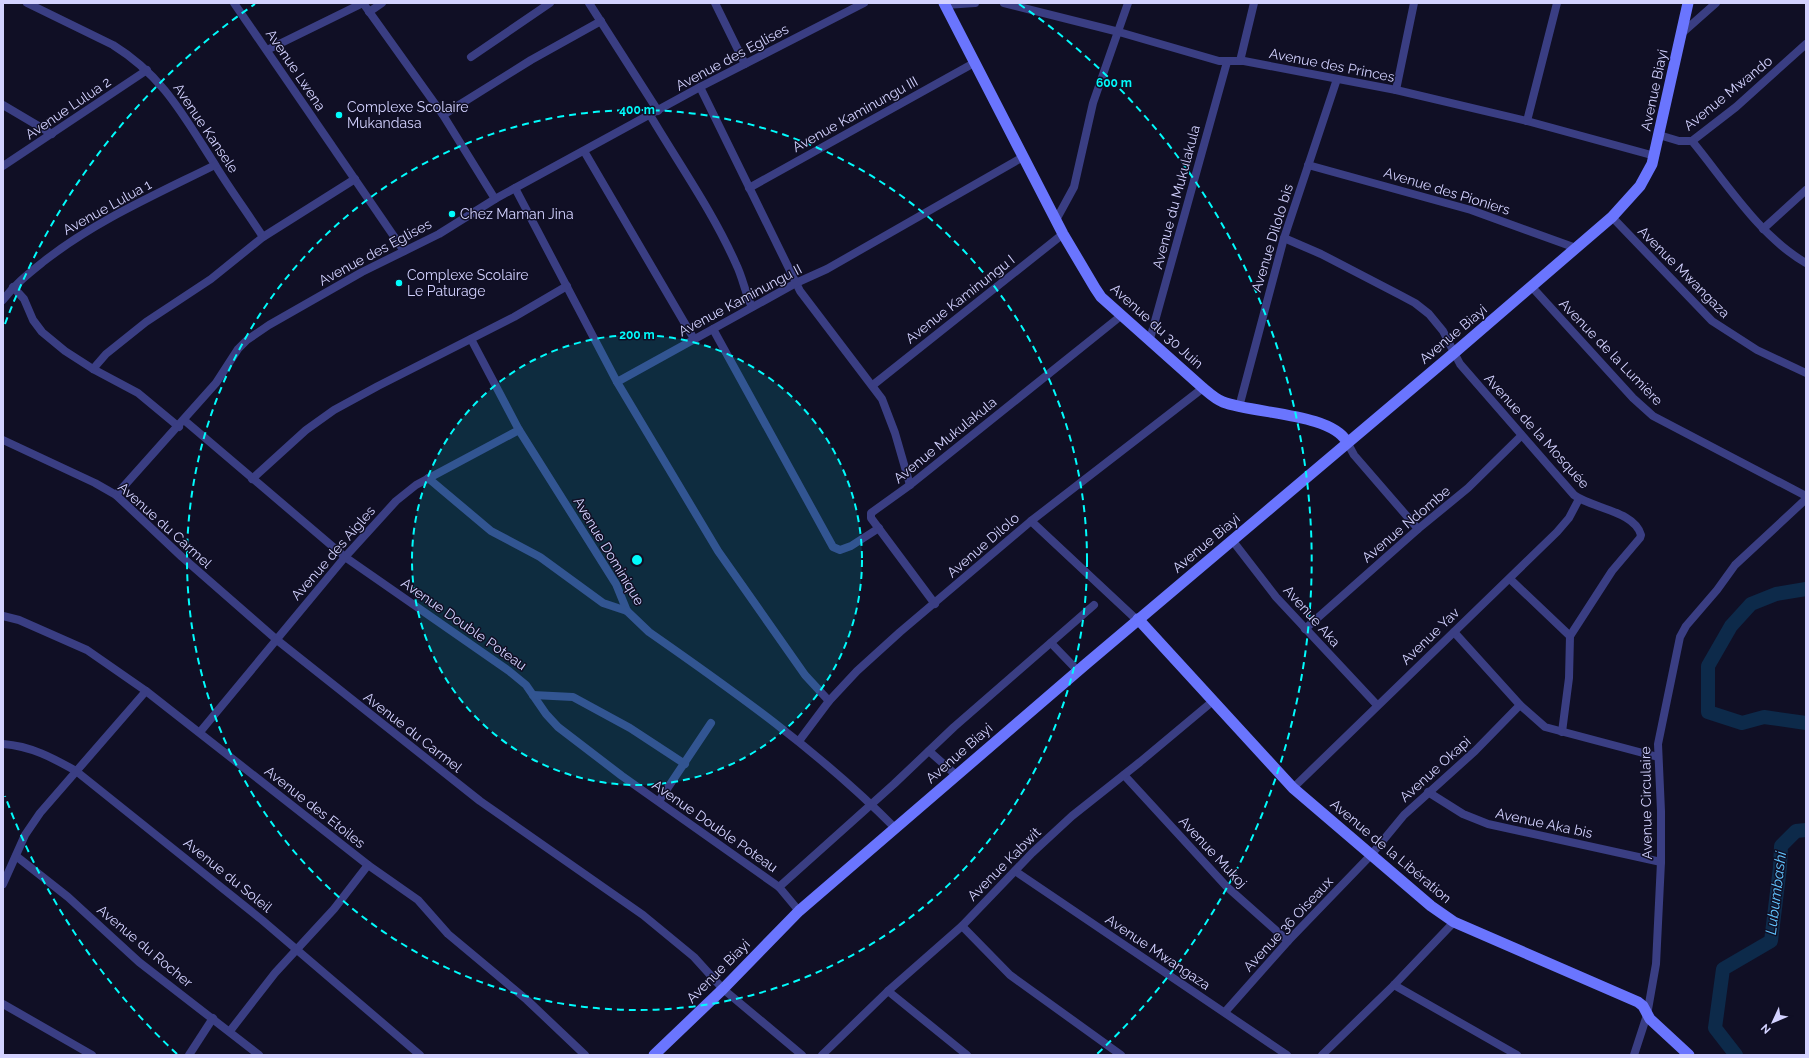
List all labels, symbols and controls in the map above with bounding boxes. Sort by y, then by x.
street label: Avenue des Eglises [673,20,791,94]
street label: Avenue Lwena [263,26,329,114]
street label: Avenue des Princes [1268,45,1396,85]
street label: Avenue Biayi [1638,48,1670,132]
street label: Avenue Mwando [1681,52,1775,134]
street label: Avenue Lulua 2 [22,73,114,143]
street label: Avenue Kaminungu III [790,73,920,155]
text: 600 m [1096,76,1132,90]
street label: Avenue Kansele [170,80,242,176]
place label: Complexe Scolaire Mukandasa [347,99,469,131]
text: 400 m [619,103,655,117]
marker: Complexe Scolaire Mukandasa [334,110,344,120]
street label: Avenue du Mukulakula [1149,123,1203,271]
street label: Avenue des Pioniers [1382,164,1512,218]
street label: Avenue Lulua 1 [60,176,154,238]
street label: Avenue Dilolo bis [1248,182,1296,294]
place label: Chez Maman Jina [460,206,574,222]
marker: Chez Maman Jina [447,209,457,219]
street label: Avenue des Eglises [316,215,434,289]
street label: Avenue Mwangaza [1635,223,1733,321]
street label: Avenue Kaminungu I [902,251,1018,347]
street label: Avenue Kaminungu II [676,261,804,339]
place label: Complexe Scolaire Le Paturage [407,267,529,299]
marker: Complexe Scolaire Le Paturage [394,278,404,288]
street label: Avenue du 30 Juin [1108,280,1206,372]
street label: Avenue de la Lumière [1556,295,1666,409]
street label: Avenue Biayi [1416,301,1490,367]
text: 200 m [619,328,655,342]
street label: Avenue de la Mosquée [1481,370,1593,492]
street label: Avenue Mukulakula [890,394,1000,486]
street label: Avenue du Carmel [115,479,215,571]
street label: Avenue Ndombe [1359,482,1453,566]
street label: Avenue Dominique [570,494,648,608]
street label: Avenue des Aigles [288,502,378,603]
street label: Avenue Dilolo [944,509,1022,581]
street label: Avenue Biayi [1169,510,1243,576]
centre of rings [630,553,644,567]
street label: Avenue Double Poteau [398,575,530,673]
street label: Avenue Aka [1280,582,1344,650]
street label: Avenue Yav [1397,604,1463,668]
street label: Avenue du Carmel [361,689,465,775]
street label: Avenue Biayi [922,720,996,786]
street label: Avenue Okapi [1396,733,1474,805]
street label: Avenue Circulaire [1637,746,1655,860]
street label: Avenue des Etoiles [262,763,369,851]
street label: Avenue Double Poteau [649,777,781,875]
street label: Avenue de la Libération [1327,796,1455,906]
street label: Avenue Aka bis [1494,805,1594,841]
street label: Avenue Mukoj [1176,813,1250,891]
street label: Avenue Kabwit [964,824,1044,904]
street label: Avenue du Soleil [181,834,276,916]
water label: Lubumbashi [1762,850,1790,936]
street label: Avenue 36 Oiseaux [1240,873,1336,975]
street label: Avenue du Rocher [94,901,196,991]
street label: Avenue Mwangaza [1103,911,1213,993]
street label: Avenue Biayi [683,936,753,1006]
north arrow [1753,1002,1793,1042]
text: N [1759,1021,1774,1036]

